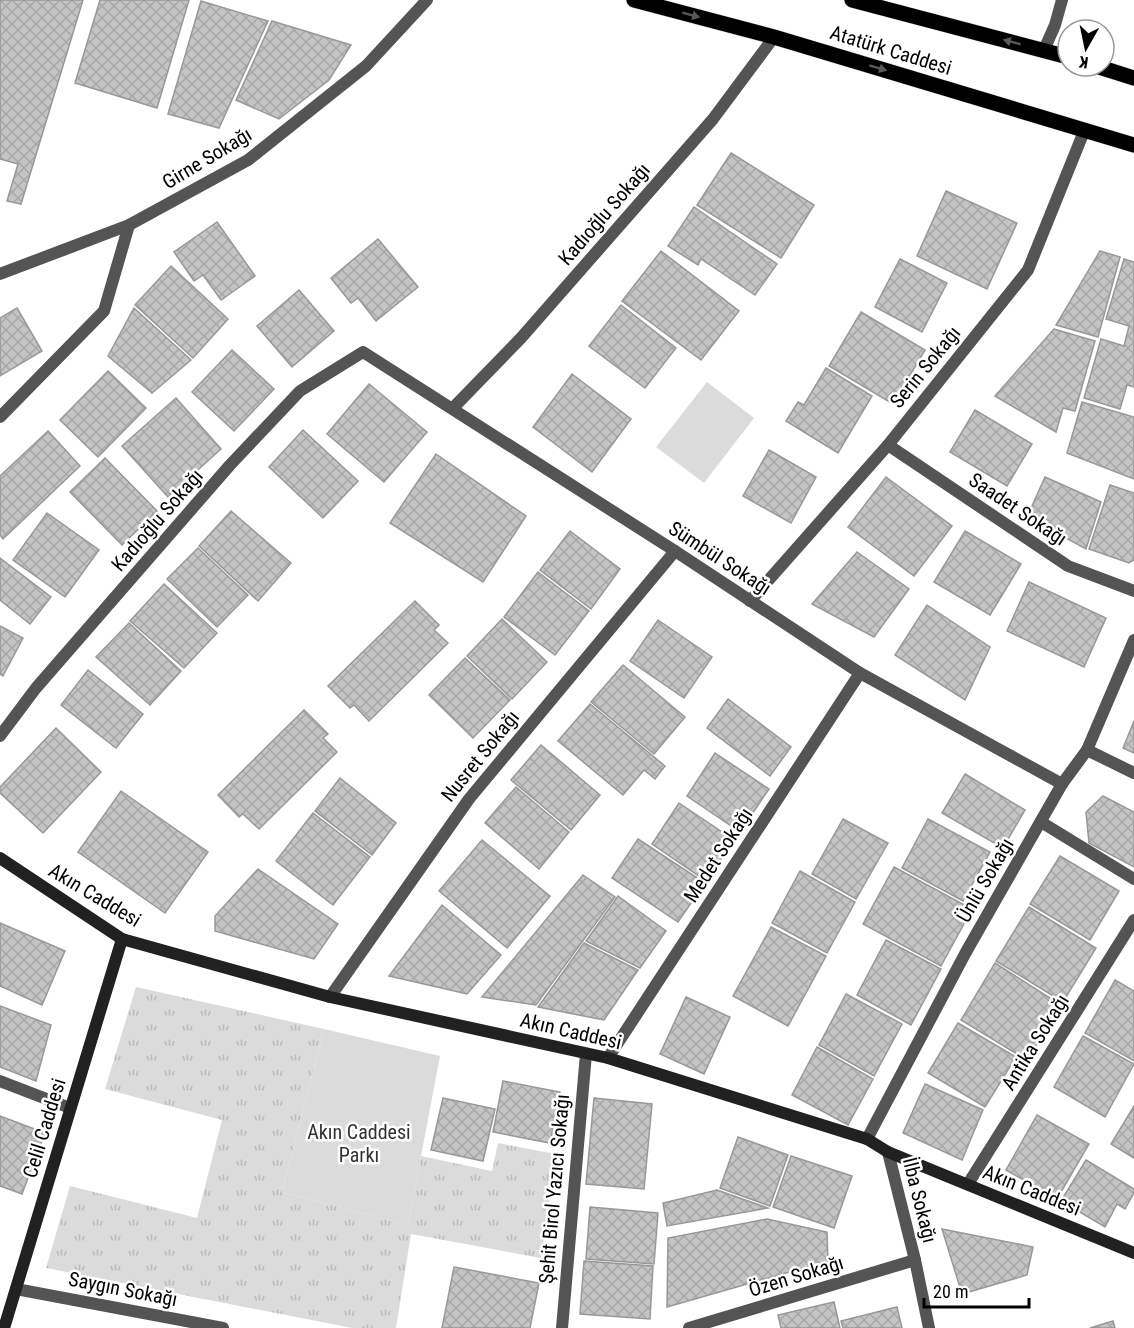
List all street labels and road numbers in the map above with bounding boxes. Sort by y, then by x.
street label: Atatürk Caddesi [827,20,955,80]
street label: Girne Sokağı [158,122,256,194]
street label: Kadıoğlu Sokağı [553,158,655,270]
street label: Serin Sokağı [885,321,965,413]
street label: Kadıoğlu Sokağı [106,464,208,576]
street label: Saadet Sokağı [964,467,1072,551]
street label: Sümbül Sokağı [664,516,776,600]
street label: Nusret Sokağı [436,705,524,807]
street label: Medet Sokağı [679,803,757,907]
street label: Ünlü Sokağı [951,834,1019,926]
street label: Akın Caddesi [45,858,145,932]
street label: Antika Sokağı [996,990,1074,1094]
street label: Akın Caddesi [518,1008,624,1054]
street label: Celil Caddesi [17,1075,71,1181]
street label: Şehit Birol Yazıcı Sokağı [534,1093,574,1285]
street label: İlba Sokağı [898,1155,942,1245]
street label: Akın Caddesi [980,1160,1084,1220]
street label: Özen Sokağı [746,1250,846,1302]
street label: Saygın Sokağı [67,1267,179,1311]

